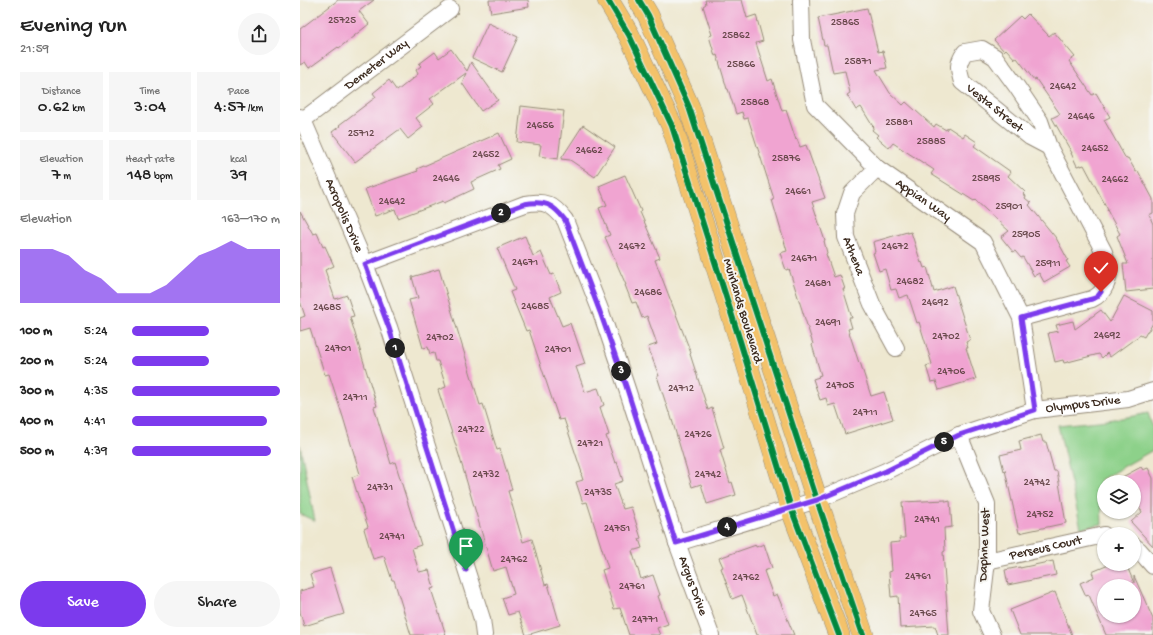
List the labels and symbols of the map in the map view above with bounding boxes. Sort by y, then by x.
house number: 25725 [328,15,356,27]
house number: 25865 [831,17,859,29]
house number: 25862 [722,30,751,42]
street label: Demeter Way [341,35,412,94]
house number: 25871 [844,56,872,68]
house number: 25866 [727,59,756,71]
street label: Vesta Street [962,80,1027,137]
house number: 24642 [1050,81,1077,93]
house number: 25868 [741,97,769,109]
house number: 24646 [1068,111,1095,123]
house number: 25881 [885,117,913,129]
house number: 24656 [526,120,554,132]
house number: 25712 [348,128,375,140]
house number: 25885 [916,136,946,148]
house number: 24652 [1081,143,1109,155]
house number: 24662 [575,145,603,157]
house number: 24652 [472,149,500,161]
house number: 25876 [772,153,801,165]
house number: 24646 [433,173,460,185]
house number: 25895 [972,173,1000,185]
house number: 24662 [1101,174,1129,186]
street label: Acropolis Drive [322,176,367,255]
street label: Appian Way [892,176,954,225]
house number: 24661 [785,186,811,198]
house number: 24642 [379,196,406,208]
house number: 25901 [995,201,1023,213]
pin: 2 [491,203,511,223]
house number: 25905 [1012,229,1041,241]
street label: Athena [839,235,868,278]
house number: 24672 [618,241,646,253]
house number: 24672 [881,241,909,253]
pin [1084,251,1118,292]
house number: 24671 [791,253,817,265]
house number: 24671 [512,257,538,269]
street label: Muirlands Boulevard [719,257,765,366]
house number: 25911 [1035,258,1061,270]
house number: 24682 [896,276,924,288]
house number: 24681 [805,278,831,290]
house number: 24686 [634,287,662,299]
house number: 24692 [921,297,949,309]
house number: 24685 [521,301,549,313]
house number: 24685 [313,302,341,314]
house number: 24691 [815,317,841,329]
house number: 24692 [1093,330,1121,342]
house number: 24702 [932,331,961,343]
house number: 24702 [426,332,455,344]
pin: 1 [385,338,405,358]
house number: 24701 [324,343,352,355]
house number: 24701 [544,344,572,356]
pin: 3 [611,361,631,381]
house number: 24706 [937,366,965,378]
house number: 24705 [826,380,854,392]
house number: 24712 [668,383,695,395]
house number: 24711 [342,392,368,404]
street label: Olympus Drive [1045,392,1121,416]
house number: 24711 [852,407,878,419]
house number: 24722 [457,424,485,436]
house number: 24726 [684,429,712,441]
pin: 5 [934,432,954,452]
house number: 24721 [577,438,603,450]
house number: 24732 [472,469,500,481]
house number: 24742 [695,469,722,481]
house number: 24742 [1024,477,1051,489]
house number: 24731 [367,482,393,494]
house number: 24735 [584,487,612,499]
street label: Daphne West [976,507,994,583]
house number: 24752 [1026,509,1054,521]
house number: 24741 [914,514,940,526]
pin: 4 [717,517,737,537]
house number: 24751 [604,523,630,535]
pin [449,529,483,570]
house number: 24741 [379,531,405,543]
street label: Perseus Court [1007,532,1085,564]
house number: 24762 [500,554,528,566]
street label: Argus Drive [675,554,711,618]
house number: 24761 [905,571,931,583]
house number: 24762 [732,572,760,584]
house number: 24761 [619,581,645,593]
house number: 24765 [909,608,937,620]
house number: 24771 [632,614,658,626]

